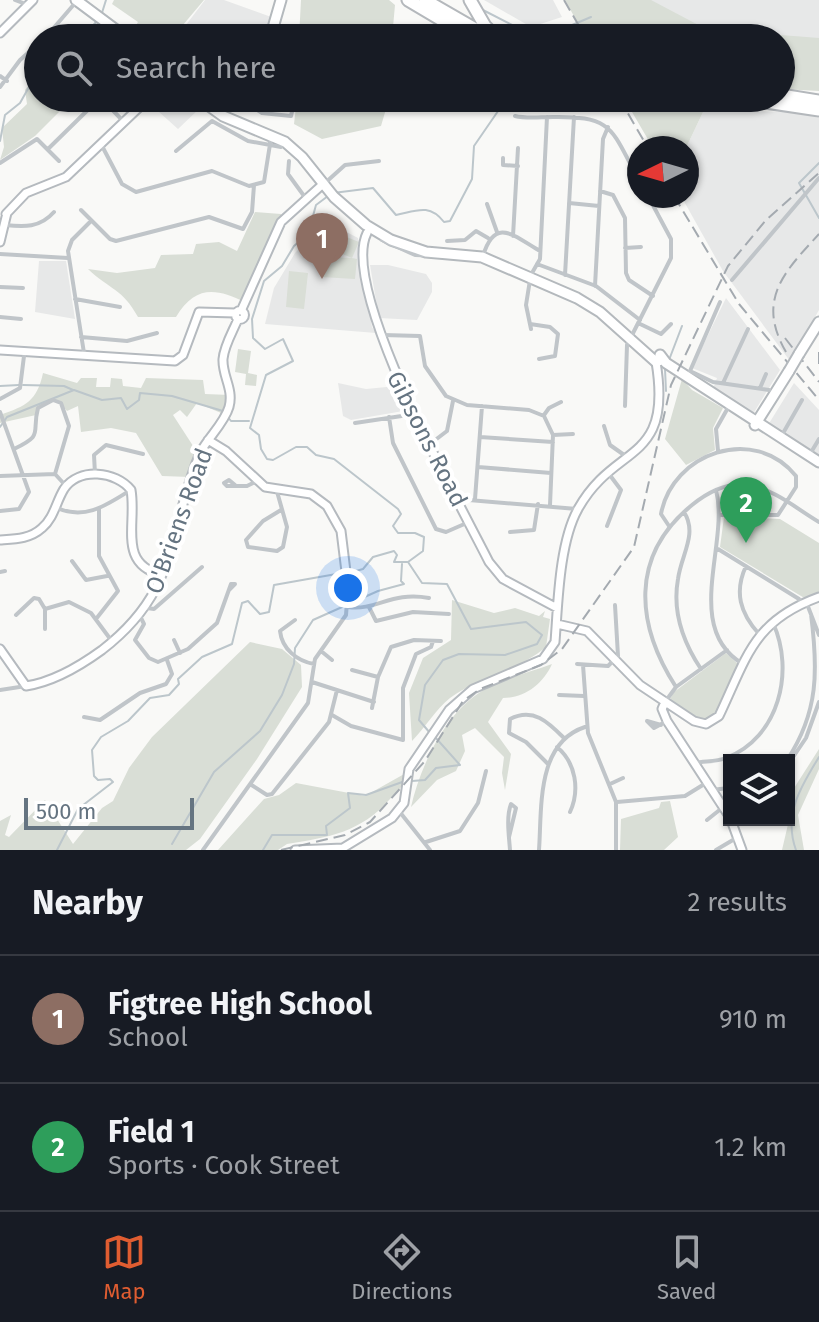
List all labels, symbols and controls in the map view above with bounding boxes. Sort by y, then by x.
search box [24,24,795,112]
icon: search [52,46,96,90]
text: Search here [116,50,276,86]
north arrow [627,136,699,208]
pin: 1 [296,213,348,279]
street label: Gibsons Road [381,367,473,511]
street label: O'Briens Road [140,445,218,597]
pin: 2 [720,477,772,543]
your location [328,568,368,608]
map controls [723,754,795,826]
button: layers [723,754,795,826]
scale bar [24,794,194,830]
text: 500 m [36,798,96,825]
text: Nearby [32,882,143,923]
text: 2 results [687,887,787,918]
text: Figtree High School [108,986,372,1022]
text: 1 [52,1004,64,1035]
text: 910 m [719,1004,787,1035]
text: School [108,1022,188,1053]
text: Field 1 [108,1114,195,1150]
text: 2 [51,1132,65,1163]
text: 1.2 km [714,1132,787,1163]
text: Sports · Cook Street [108,1150,340,1181]
tab: Map [102,1230,146,1305]
tab: Directions [351,1230,452,1305]
tab: Saved [657,1230,717,1305]

